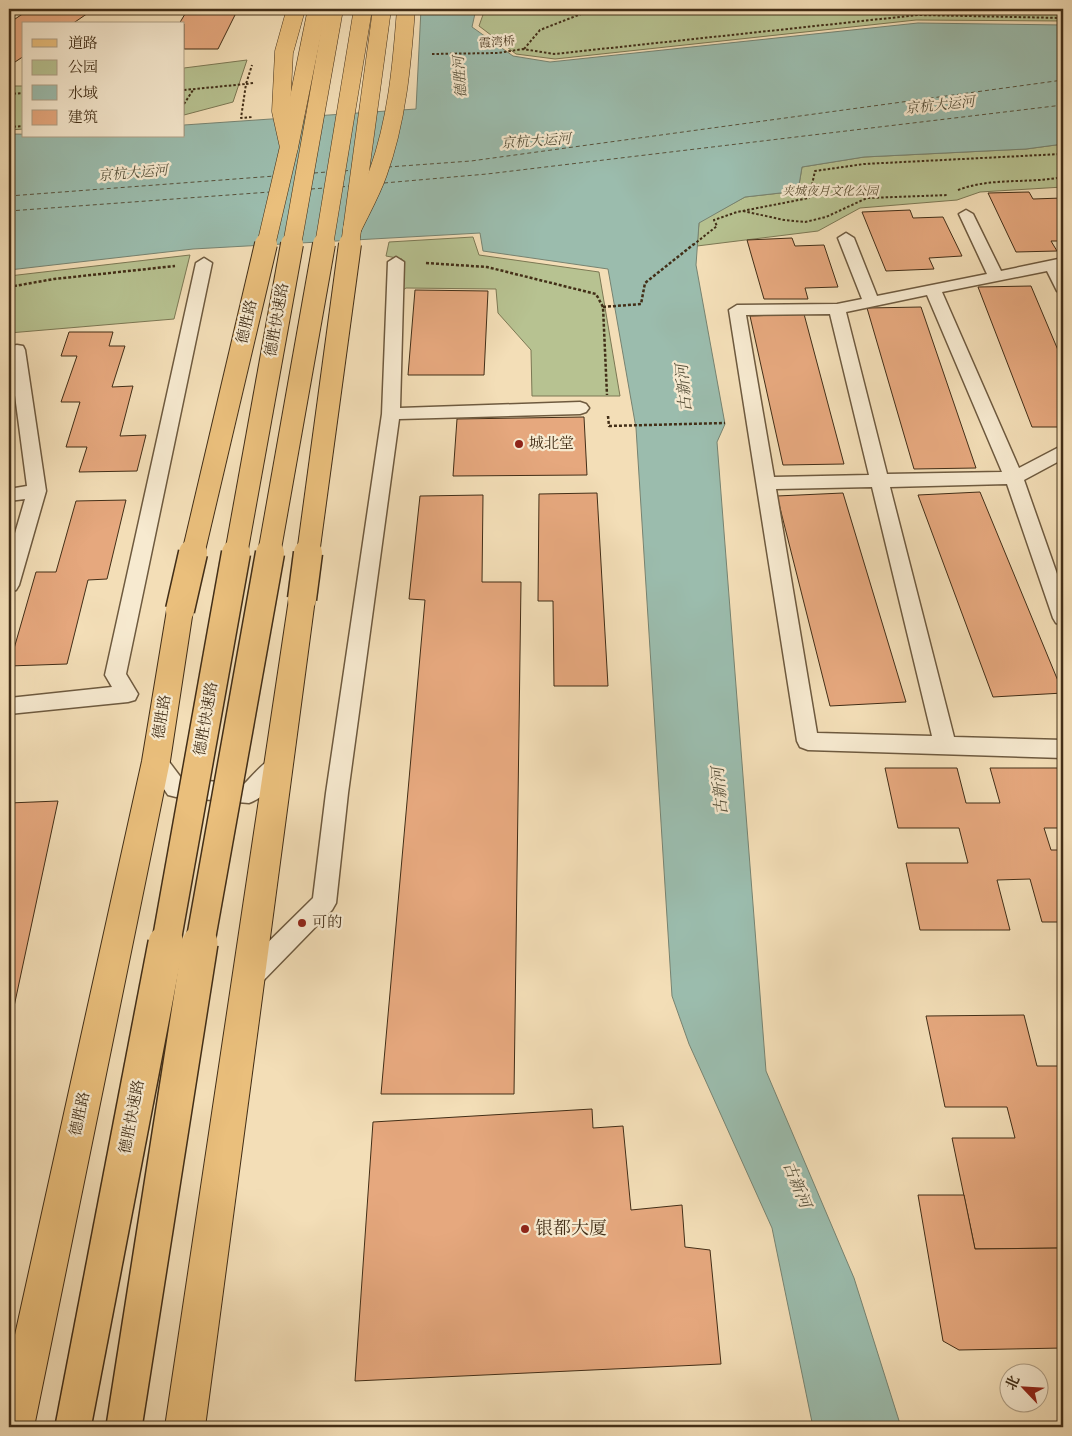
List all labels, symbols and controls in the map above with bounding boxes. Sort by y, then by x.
legend [22,22,185,138]
text: 道路 [68,34,98,55]
street label: 霞湾桥 [478,34,516,52]
water label: 德胜河 [450,52,472,99]
text: 公园 [68,58,98,79]
text: 水域 [68,84,98,105]
water label: 京杭大运河 [904,93,979,119]
text: 建筑 [68,108,98,129]
water label: 京杭大运河 [500,130,575,154]
water label: 京杭大运河 [97,161,172,187]
park label: 夹城夜月文化公园 [782,184,880,200]
street label: 德胜快速路 [261,281,295,359]
street label: 德胜路 [233,298,263,346]
water label: 古新河 [672,360,698,413]
place label: 城北堂 [529,434,574,455]
marker: 城北堂 [513,438,525,450]
street label: 德胜快速路 [190,680,224,758]
street label: 德胜路 [149,693,177,741]
water label: 古新河 [708,763,734,816]
place label: 可的 [312,913,342,934]
marker: 可的 [296,917,308,929]
street label: 德胜快速路 [116,1078,150,1156]
street label: 德胜路 [66,1090,96,1138]
water label: 古新河 [777,1159,816,1214]
place label: 银都大厦 [535,1217,607,1242]
marker: 银都大厦 [519,1223,531,1235]
north arrow [1000,1364,1050,1414]
text: 北 [1002,1373,1025,1393]

